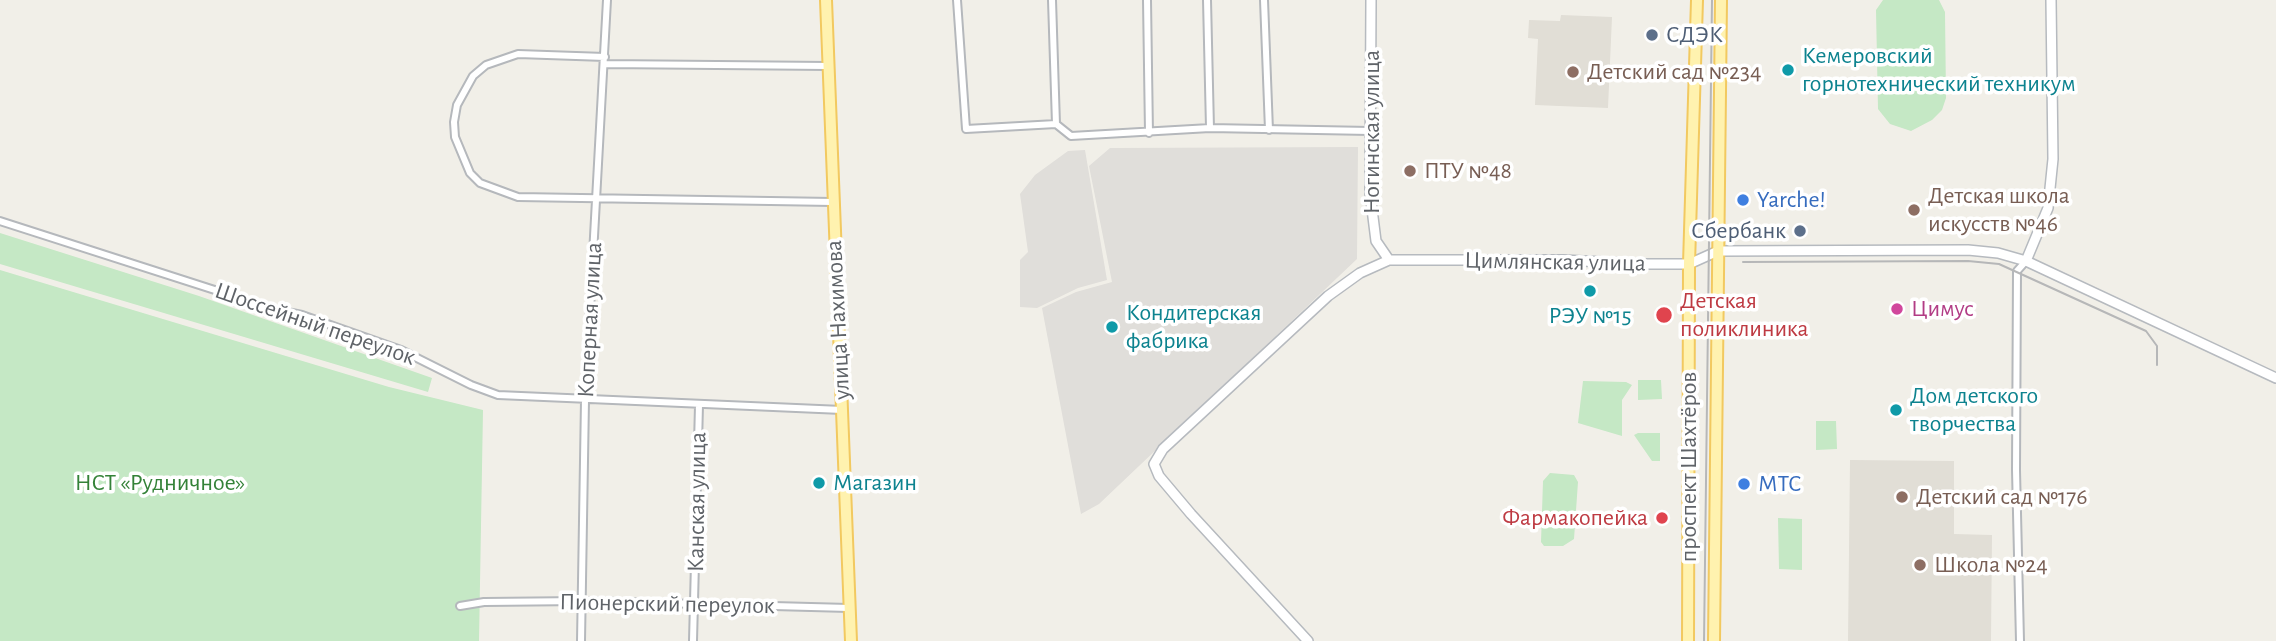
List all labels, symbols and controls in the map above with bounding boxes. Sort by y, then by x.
place label: СДЭК [1666,21,1723,49]
marker: СДЭК [1644,27,1660,43]
place label: Кемеровский горнотехнический техникум [1802,42,2076,98]
street label: Ногинская улица [1358,50,1386,214]
place label: Детский сад №234 [1587,58,1761,86]
marker: Кемеровский горнотехнический техникум [1780,62,1796,78]
marker: Детский сад №234 [1565,64,1581,80]
place label: ПТУ №48 [1424,157,1512,185]
marker: ПТУ №48 [1402,163,1418,179]
place label: Детская школа искусств №46 [1928,182,2070,238]
place label: Yarche! [1757,186,1826,214]
marker: Yarche! [1735,192,1751,208]
marker: Детская школа искусств №46 [1906,202,1922,218]
place label: Сбербанк [1691,217,1786,245]
marker: Сбербанк [1792,223,1808,239]
street label: улица Нахимова [819,239,857,401]
street label: Коперная улица [572,241,608,399]
street label: Цимлянская улица [1464,246,1646,278]
street label: Шоссейный переулок [211,276,419,372]
marker: РЭУ №15 [1582,283,1598,299]
place label: Детская поликлиника [1680,287,1808,343]
place label: Цимус [1911,295,1974,323]
place label: Кондитерская фабрика [1126,299,1261,355]
marker: Цимус [1889,301,1905,317]
place label: РЭУ №15 [1548,302,1632,330]
marker: Детская поликлиника [1654,305,1674,325]
marker: Кондитерская фабрика [1104,319,1120,335]
street label: проспект Шахтёров [1675,372,1703,562]
place label: Дом детского творчества [1910,382,2038,438]
marker: Дом детского творчества [1888,402,1904,418]
street label: Канская улица [681,432,713,572]
park label: НСТ «Рудничное» [75,469,245,497]
place label: Магазин [833,469,917,497]
place label: МТС [1758,470,1802,498]
marker: Магазин [811,475,827,491]
marker: МТС [1736,476,1752,492]
place label: Детский сад №176 [1916,483,2088,511]
marker: Детский сад №176 [1894,489,1910,505]
place label: Фармакопейка [1502,504,1648,532]
marker: Фармакопейка [1654,510,1670,526]
place label: Школа №24 [1934,551,2048,579]
marker: Школа №24 [1912,557,1928,573]
street label: Пионерский переулок [559,588,775,620]

